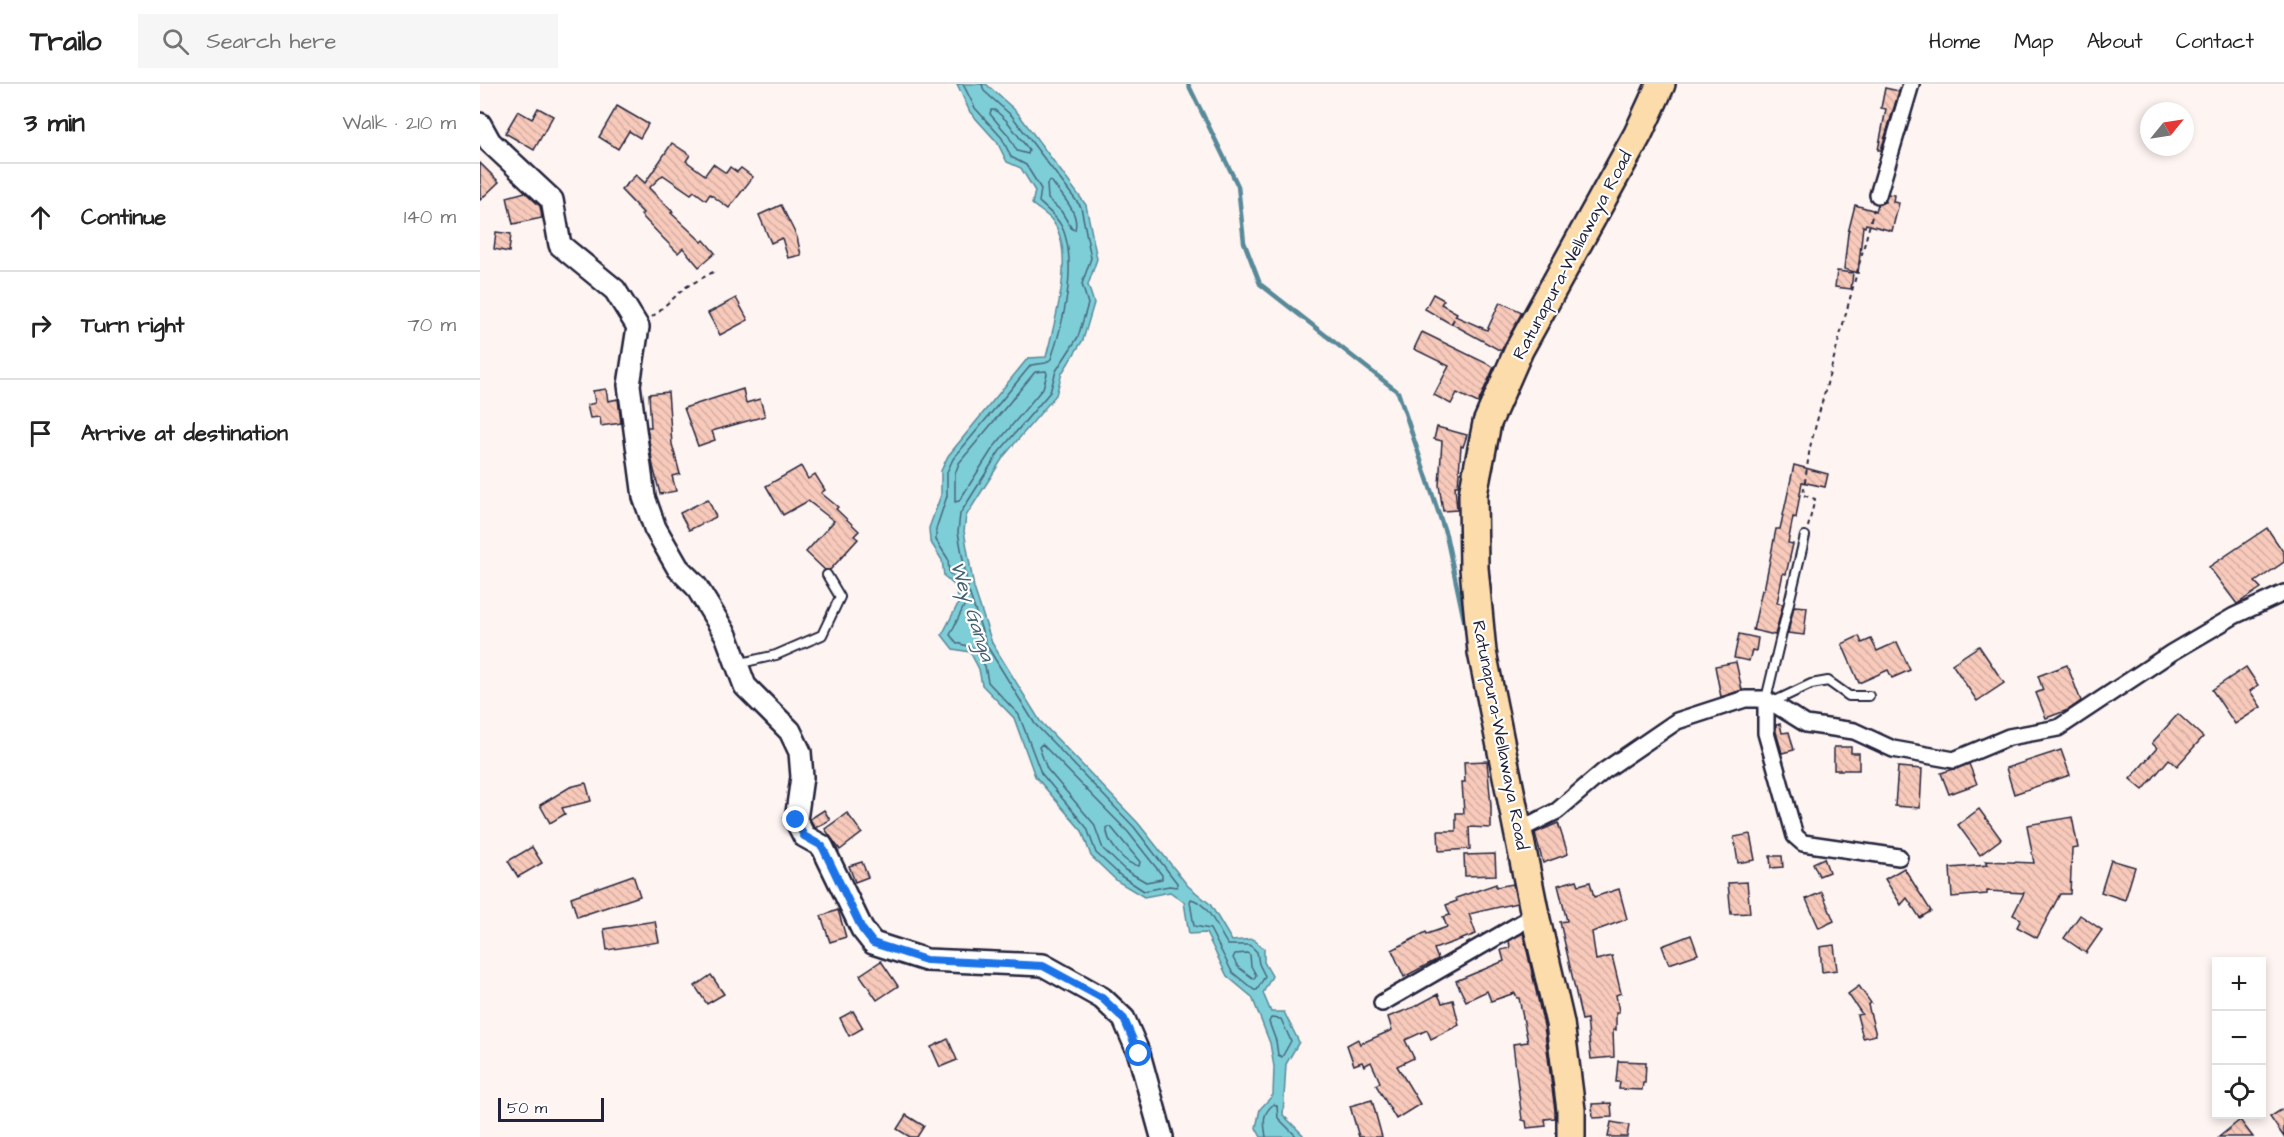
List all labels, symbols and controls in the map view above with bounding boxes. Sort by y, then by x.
search box [138,14,558,68]
text: Trailo [30,22,102,61]
icon: search [159,25,192,58]
text: Search here [207,26,336,57]
text: Home [1929,27,1981,56]
text: Map [2014,27,2054,56]
text: About [2087,27,2143,56]
text: Contact [2176,27,2254,56]
north arrow [2140,102,2194,156]
text: 3 min [24,105,85,141]
text: Walk · 210 m [343,109,456,137]
street label: Ratunapura-Wellawaya Road [1507,146,1639,365]
icon: ahead [24,201,57,234]
text: Continue [81,202,166,233]
text: 140 m [404,203,456,231]
icon: right [24,309,57,342]
text: Turn right [81,310,184,341]
text: 70 m [408,311,456,339]
icon: arrive [24,417,57,450]
text: Arrive at destination [81,418,288,449]
water label: Wey Ganga [942,558,1002,666]
street label: Ratunapura-Wellawaya Road [1465,618,1535,852]
route end [782,806,808,832]
map controls [2212,957,2266,1119]
button: + [2212,957,2266,1011]
button: − [2212,1011,2266,1065]
route start [1125,1040,1151,1066]
button: locate [2212,1065,2266,1119]
scale bar [498,1095,604,1122]
text: 50 m [507,1097,547,1119]

